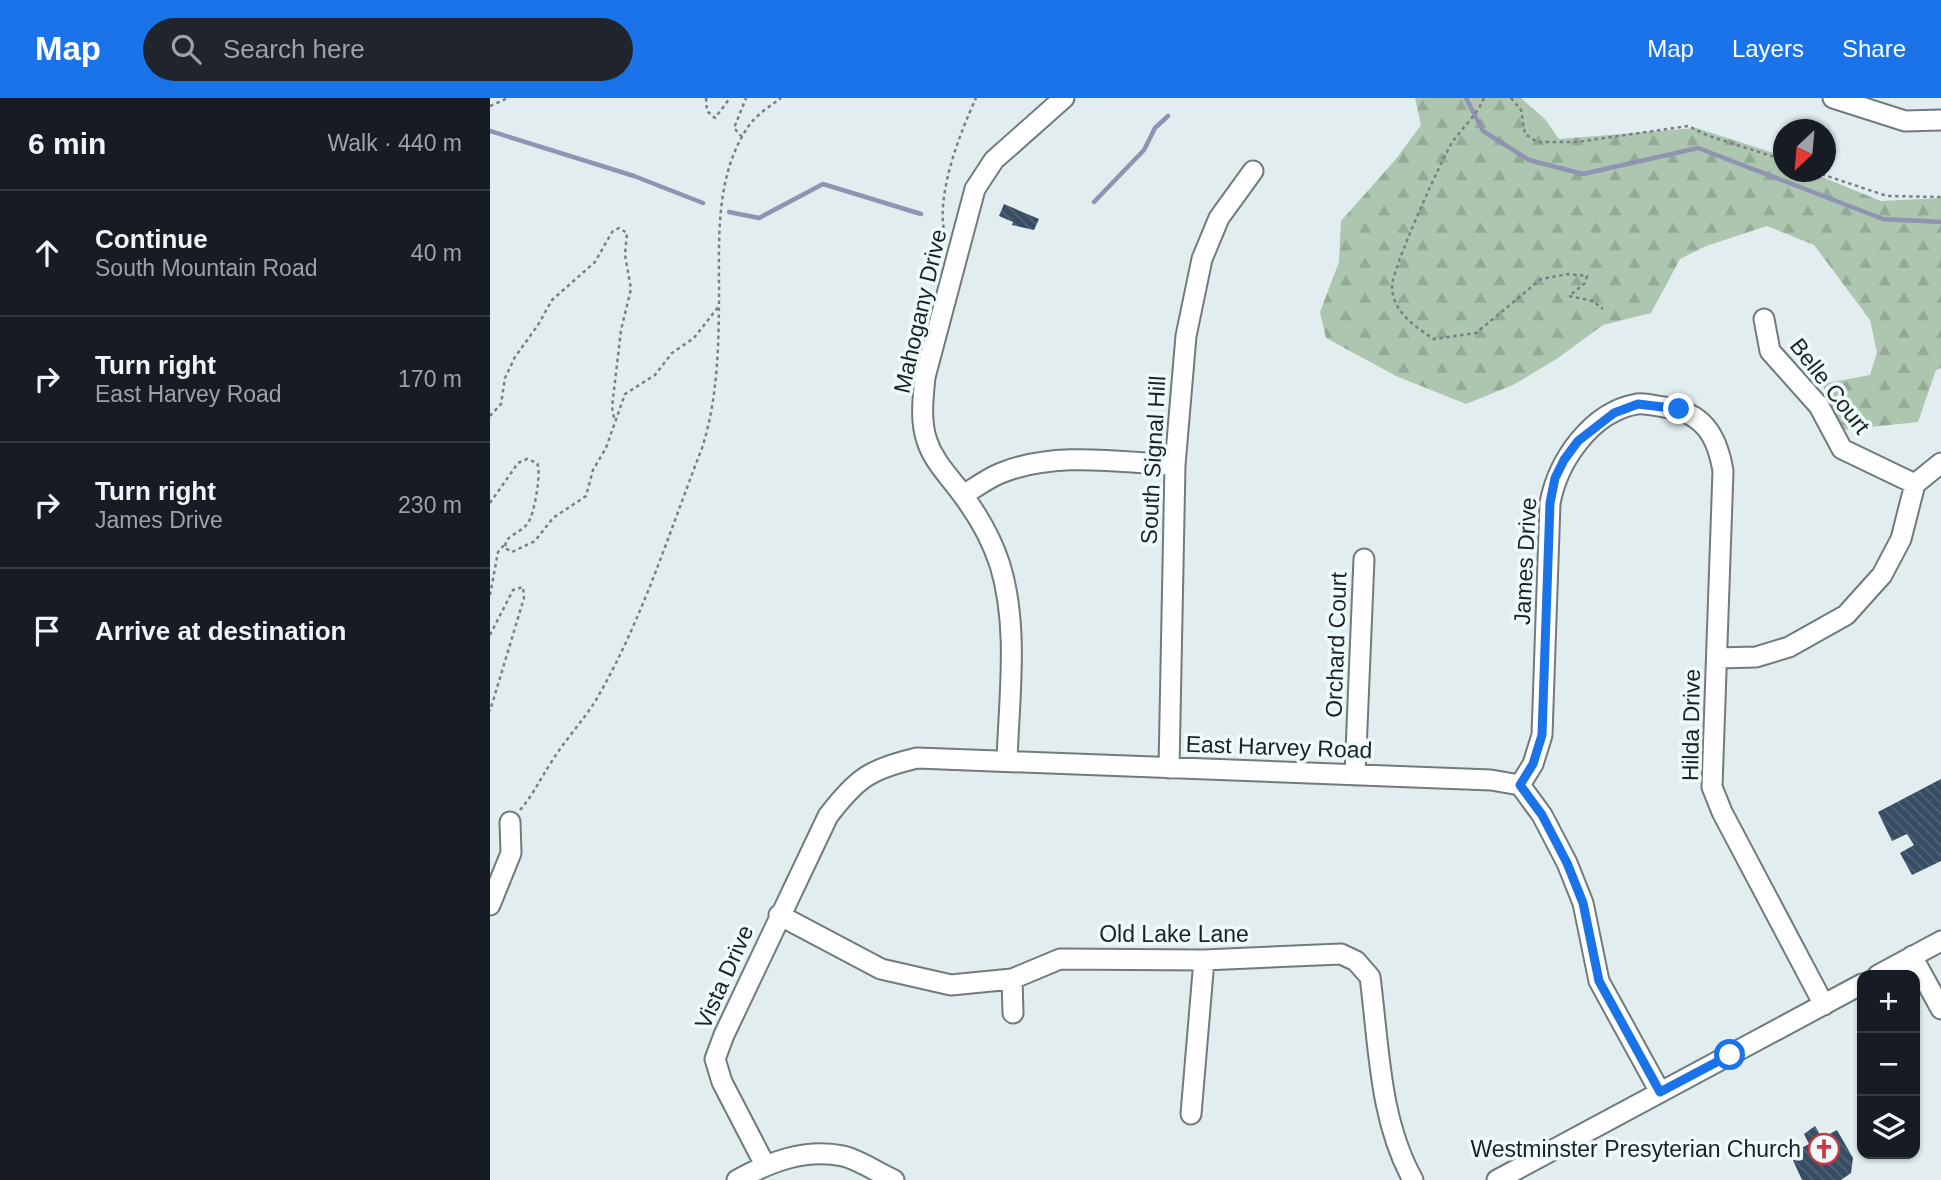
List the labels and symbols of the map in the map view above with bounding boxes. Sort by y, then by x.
north arrow [1773,119,1836,182]
street label: Mahogany Drive [888,226,952,396]
street label: Belle Court [1785,333,1876,439]
street label: South Signal Hill [1136,375,1170,545]
route end [1663,393,1694,424]
street label: James Drive [1509,497,1541,625]
street label: Orchard Court [1320,571,1352,718]
street label: Hilda Drive [1677,669,1705,781]
street label: East Harvey Road [1185,731,1373,763]
street label: Vista Drive [690,921,758,1033]
street label: Old Lake Lane [1099,921,1249,947]
route start [1714,1039,1745,1070]
church icon: Westminster Presyterian Church [1807,1132,1841,1166]
place label: Westminster Presyterian Church [1470,1136,1801,1162]

